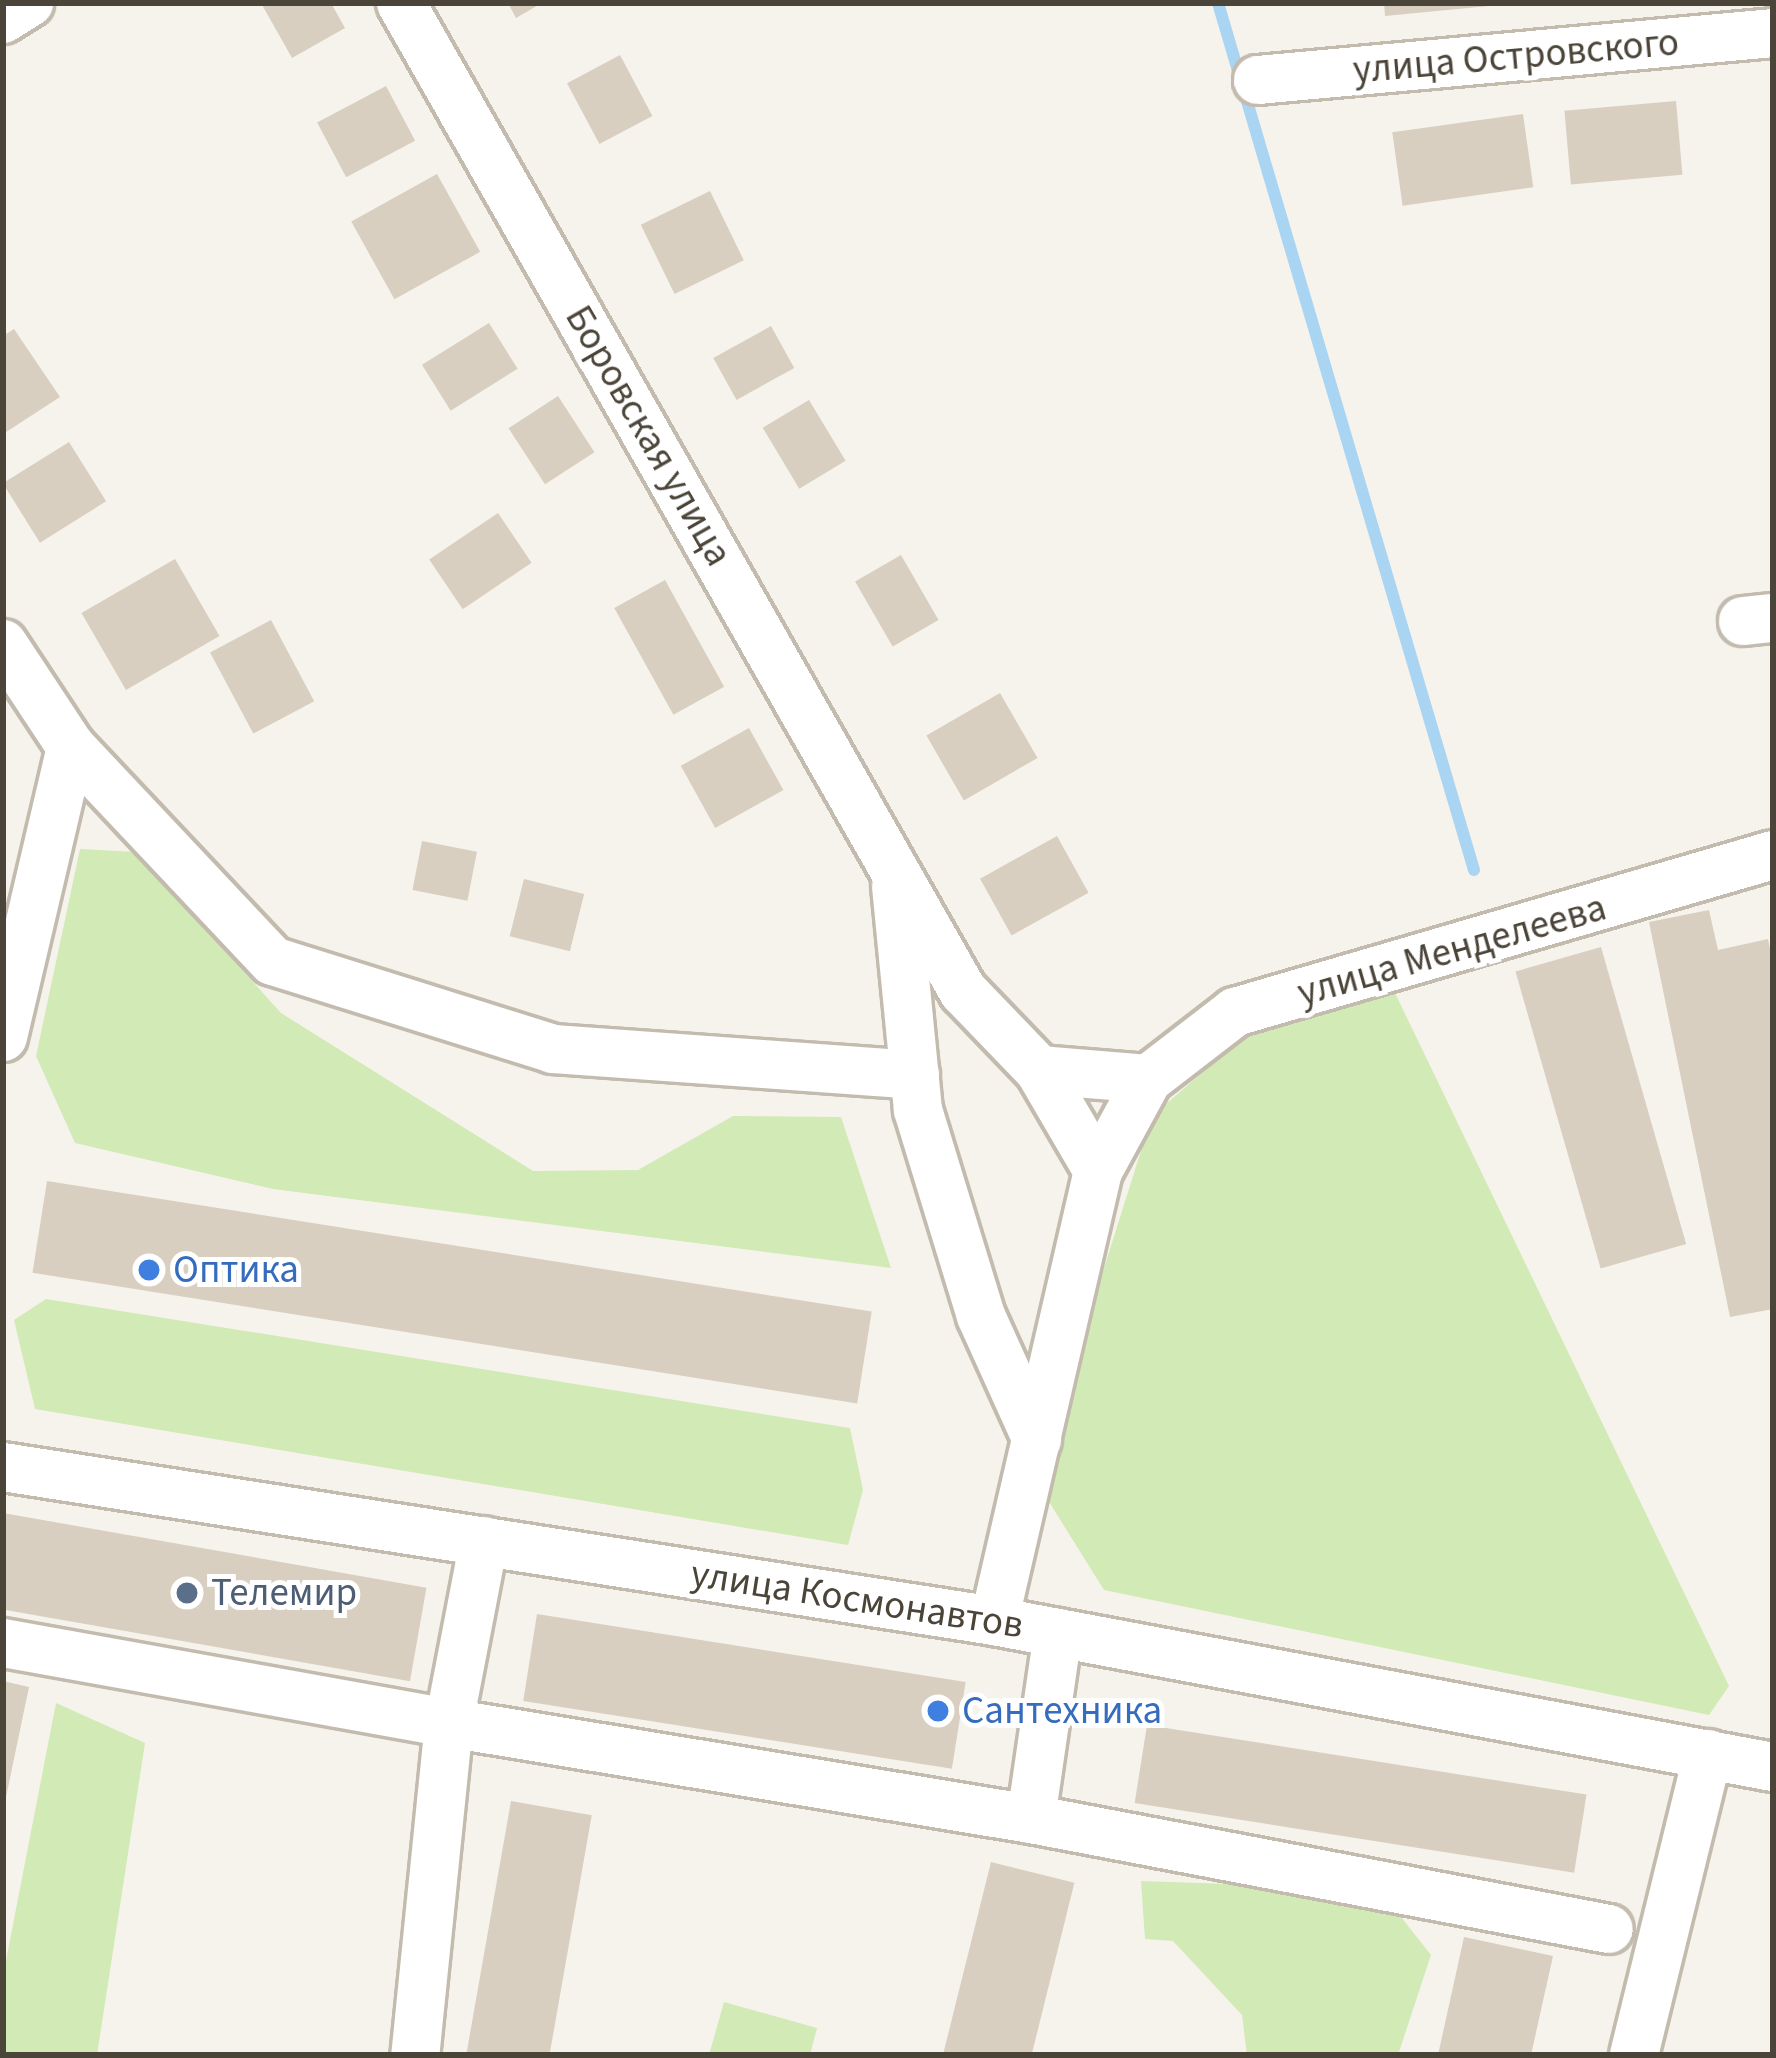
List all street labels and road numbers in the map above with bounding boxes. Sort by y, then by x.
street label: улица Островского [1351,19,1681,95]
street label: Боровская улица [555,298,741,574]
street label: улица Менделеева [1292,885,1612,1017]
street label: улица Космонавтов [687,1551,1027,1649]

